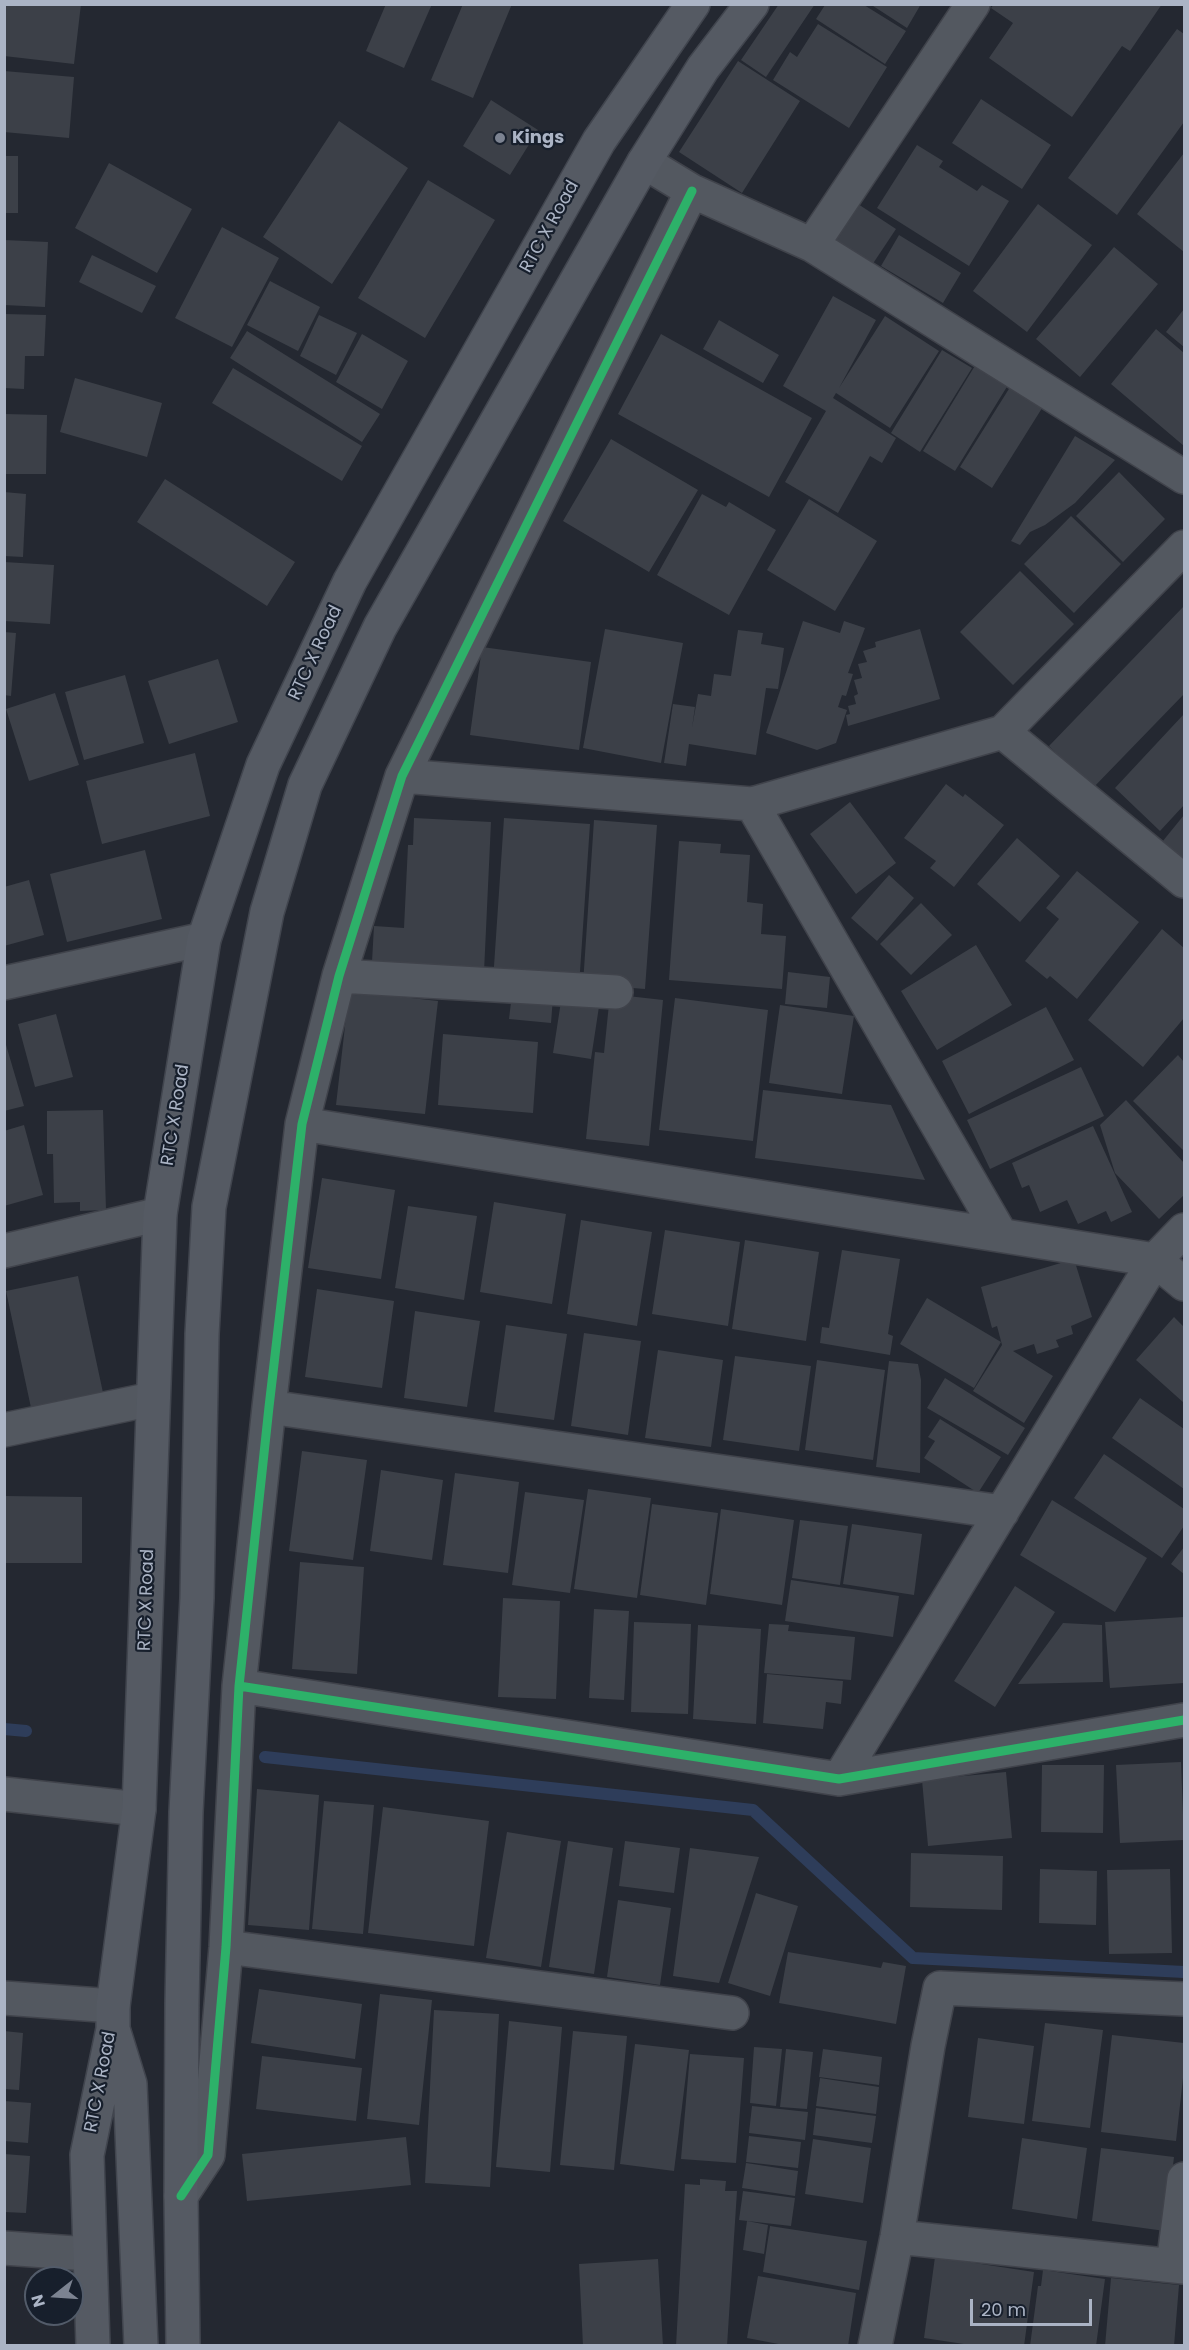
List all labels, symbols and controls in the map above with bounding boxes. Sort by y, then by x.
place label: Kings [512,127,564,149]
marker: Kings [493,131,507,145]
street label: RTC X Road [516,177,584,277]
street label: RTC X Road [285,602,347,704]
street label: RTC X Road [157,1063,195,1167]
street label: RTC X Road [134,1549,160,1651]
street label: RTC X Road [81,2030,121,2134]
north arrow [24,2266,84,2326]
scale bar [973,2287,1094,2325]
text: N [25,2292,51,2310]
text: 20 m [981,2297,1026,2322]

